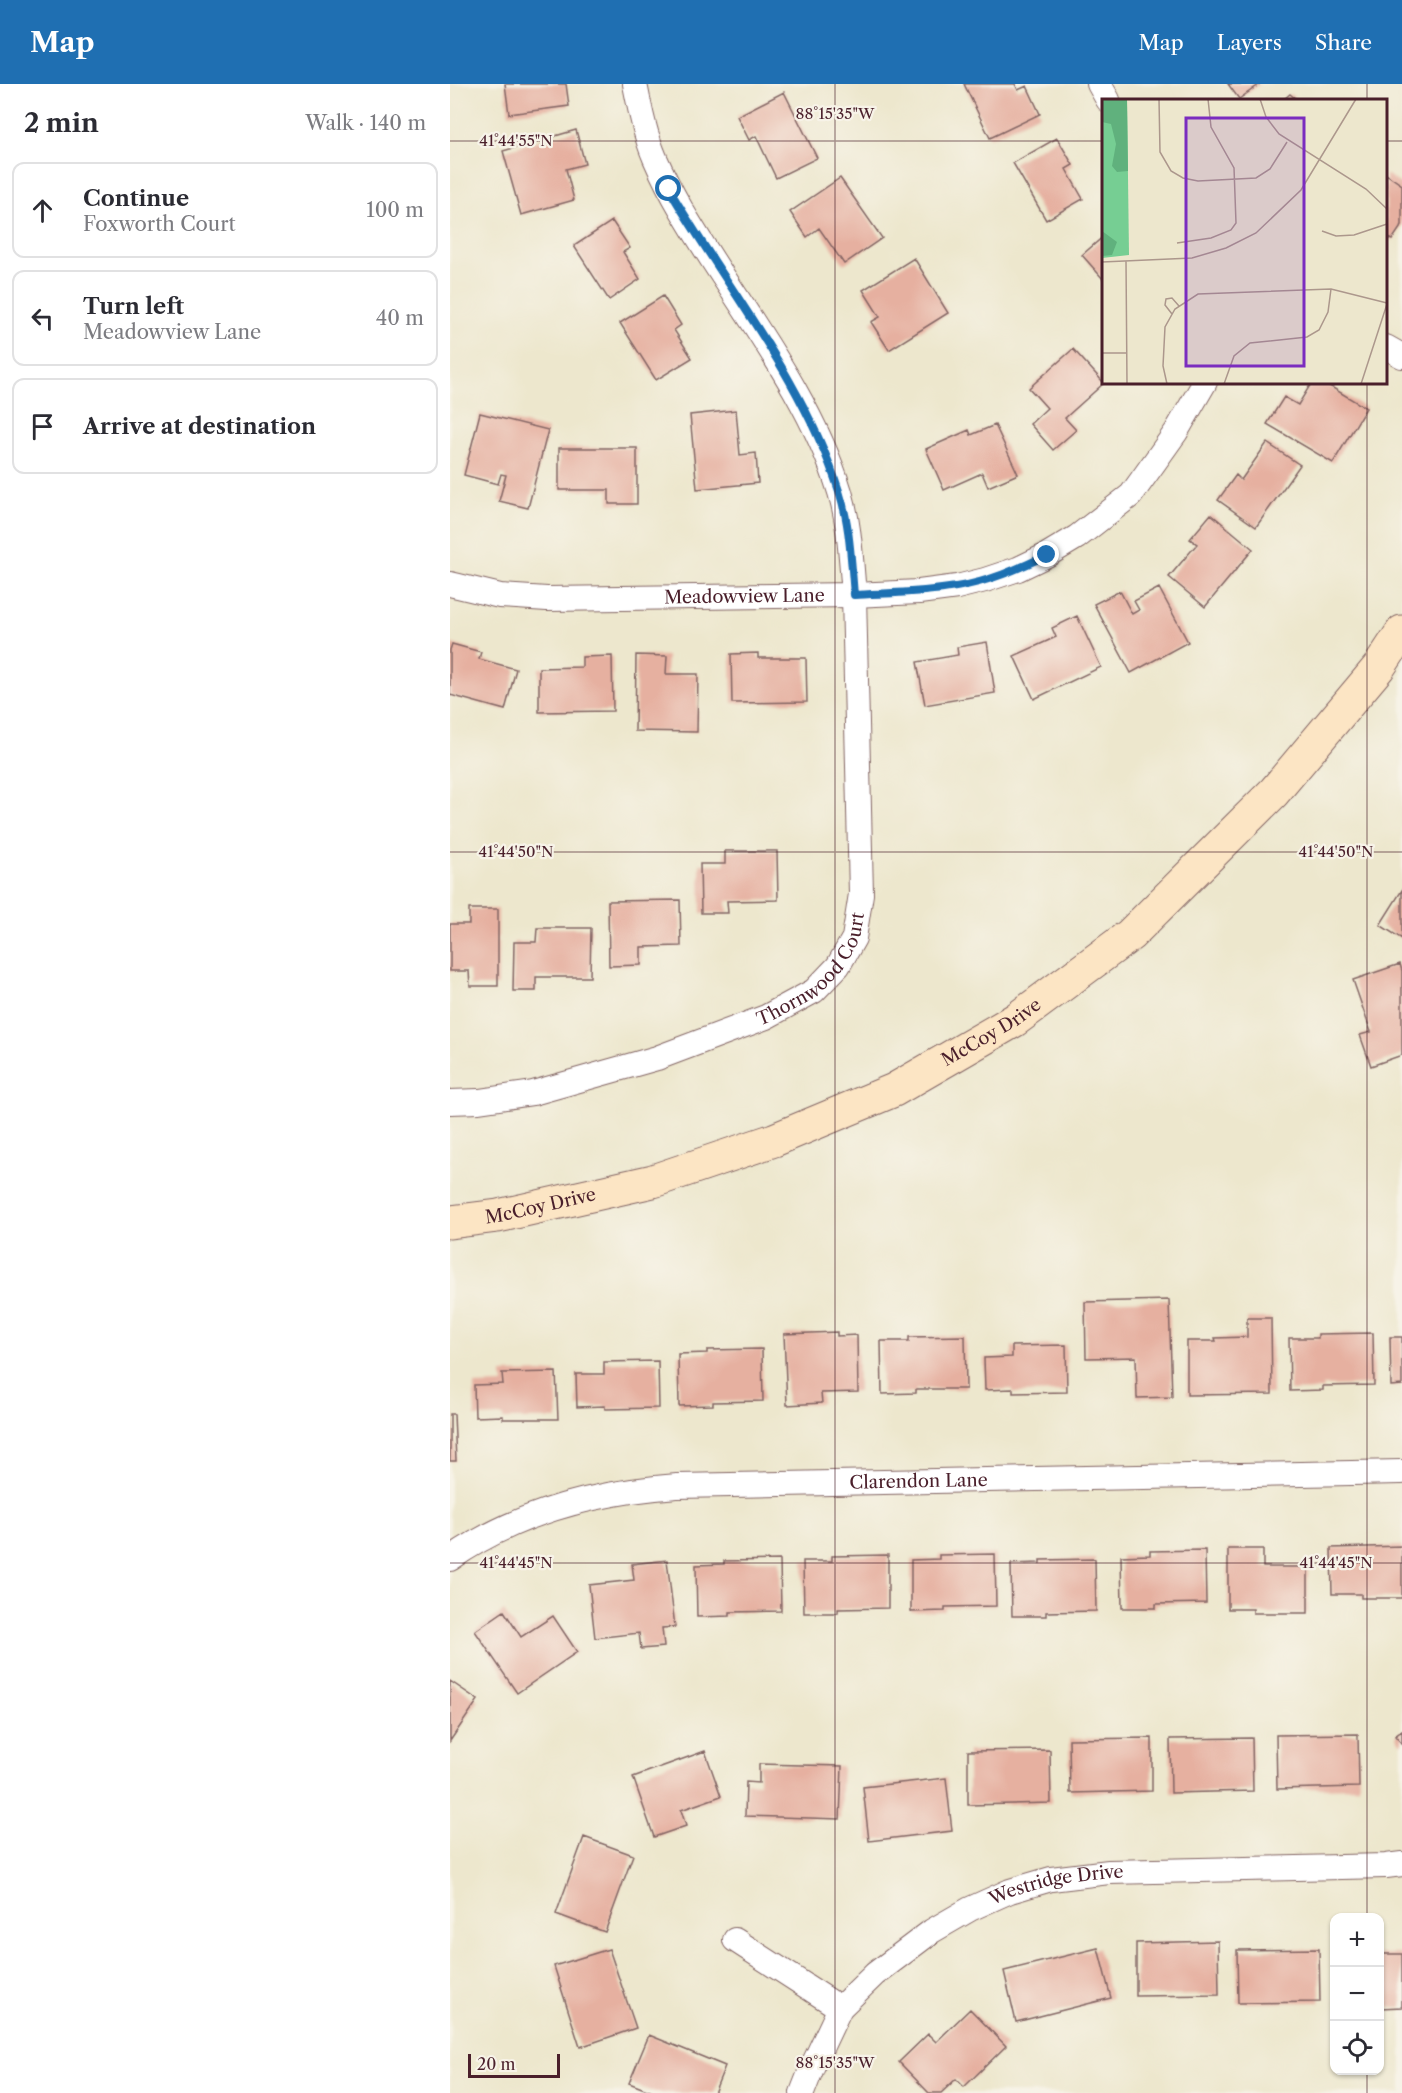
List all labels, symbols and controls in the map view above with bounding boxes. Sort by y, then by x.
text: Map [30,25,94,59]
text: Map [1139,30,1184,55]
text: Layers [1217,30,1282,55]
text: Share [1315,30,1372,55]
inset map [1102,99,1387,384]
text: 88°15'35"W [796,104,875,123]
text: 2 min [24,107,99,139]
text: Walk · 140 m [305,111,426,135]
text: 41°44'55"N [479,131,553,150]
route start [655,175,681,201]
text: Continue [83,185,189,212]
icon: ahead [26,194,59,227]
text: 100 m [366,198,424,222]
text: Foxworth Court [83,212,236,236]
text: Turn left [83,293,184,320]
icon: left [26,302,59,335]
text: 40 m [376,306,424,330]
text: Meadowview Lane [83,320,261,344]
icon: arrive [26,410,59,443]
text: Arrive at destination [83,413,316,440]
route end [1033,541,1059,567]
street label: Meadowview Lane [664,584,825,608]
text: 41°44'50"N [479,842,553,861]
text: 41°44'50"N [1299,842,1373,861]
street label: Thornwood Court [754,910,869,1031]
street label: McCoy Drive [937,994,1045,1071]
street label: McCoy Drive [484,1183,598,1228]
street label: Clarendon Lane [849,1469,988,1494]
text: 41°44'45"N [479,1553,553,1572]
text: 41°44'45"N [1299,1553,1373,1572]
street label: Westridge Drive [985,1860,1124,1910]
map controls [1330,1913,1384,2075]
button: + [1330,1913,1384,1967]
button: − [1330,1967,1384,2021]
button: locate [1330,2021,1384,2075]
scale bar [468,2051,560,2078]
text: 88°15'35"W [796,2053,875,2072]
text: 20 m [477,2054,516,2074]

